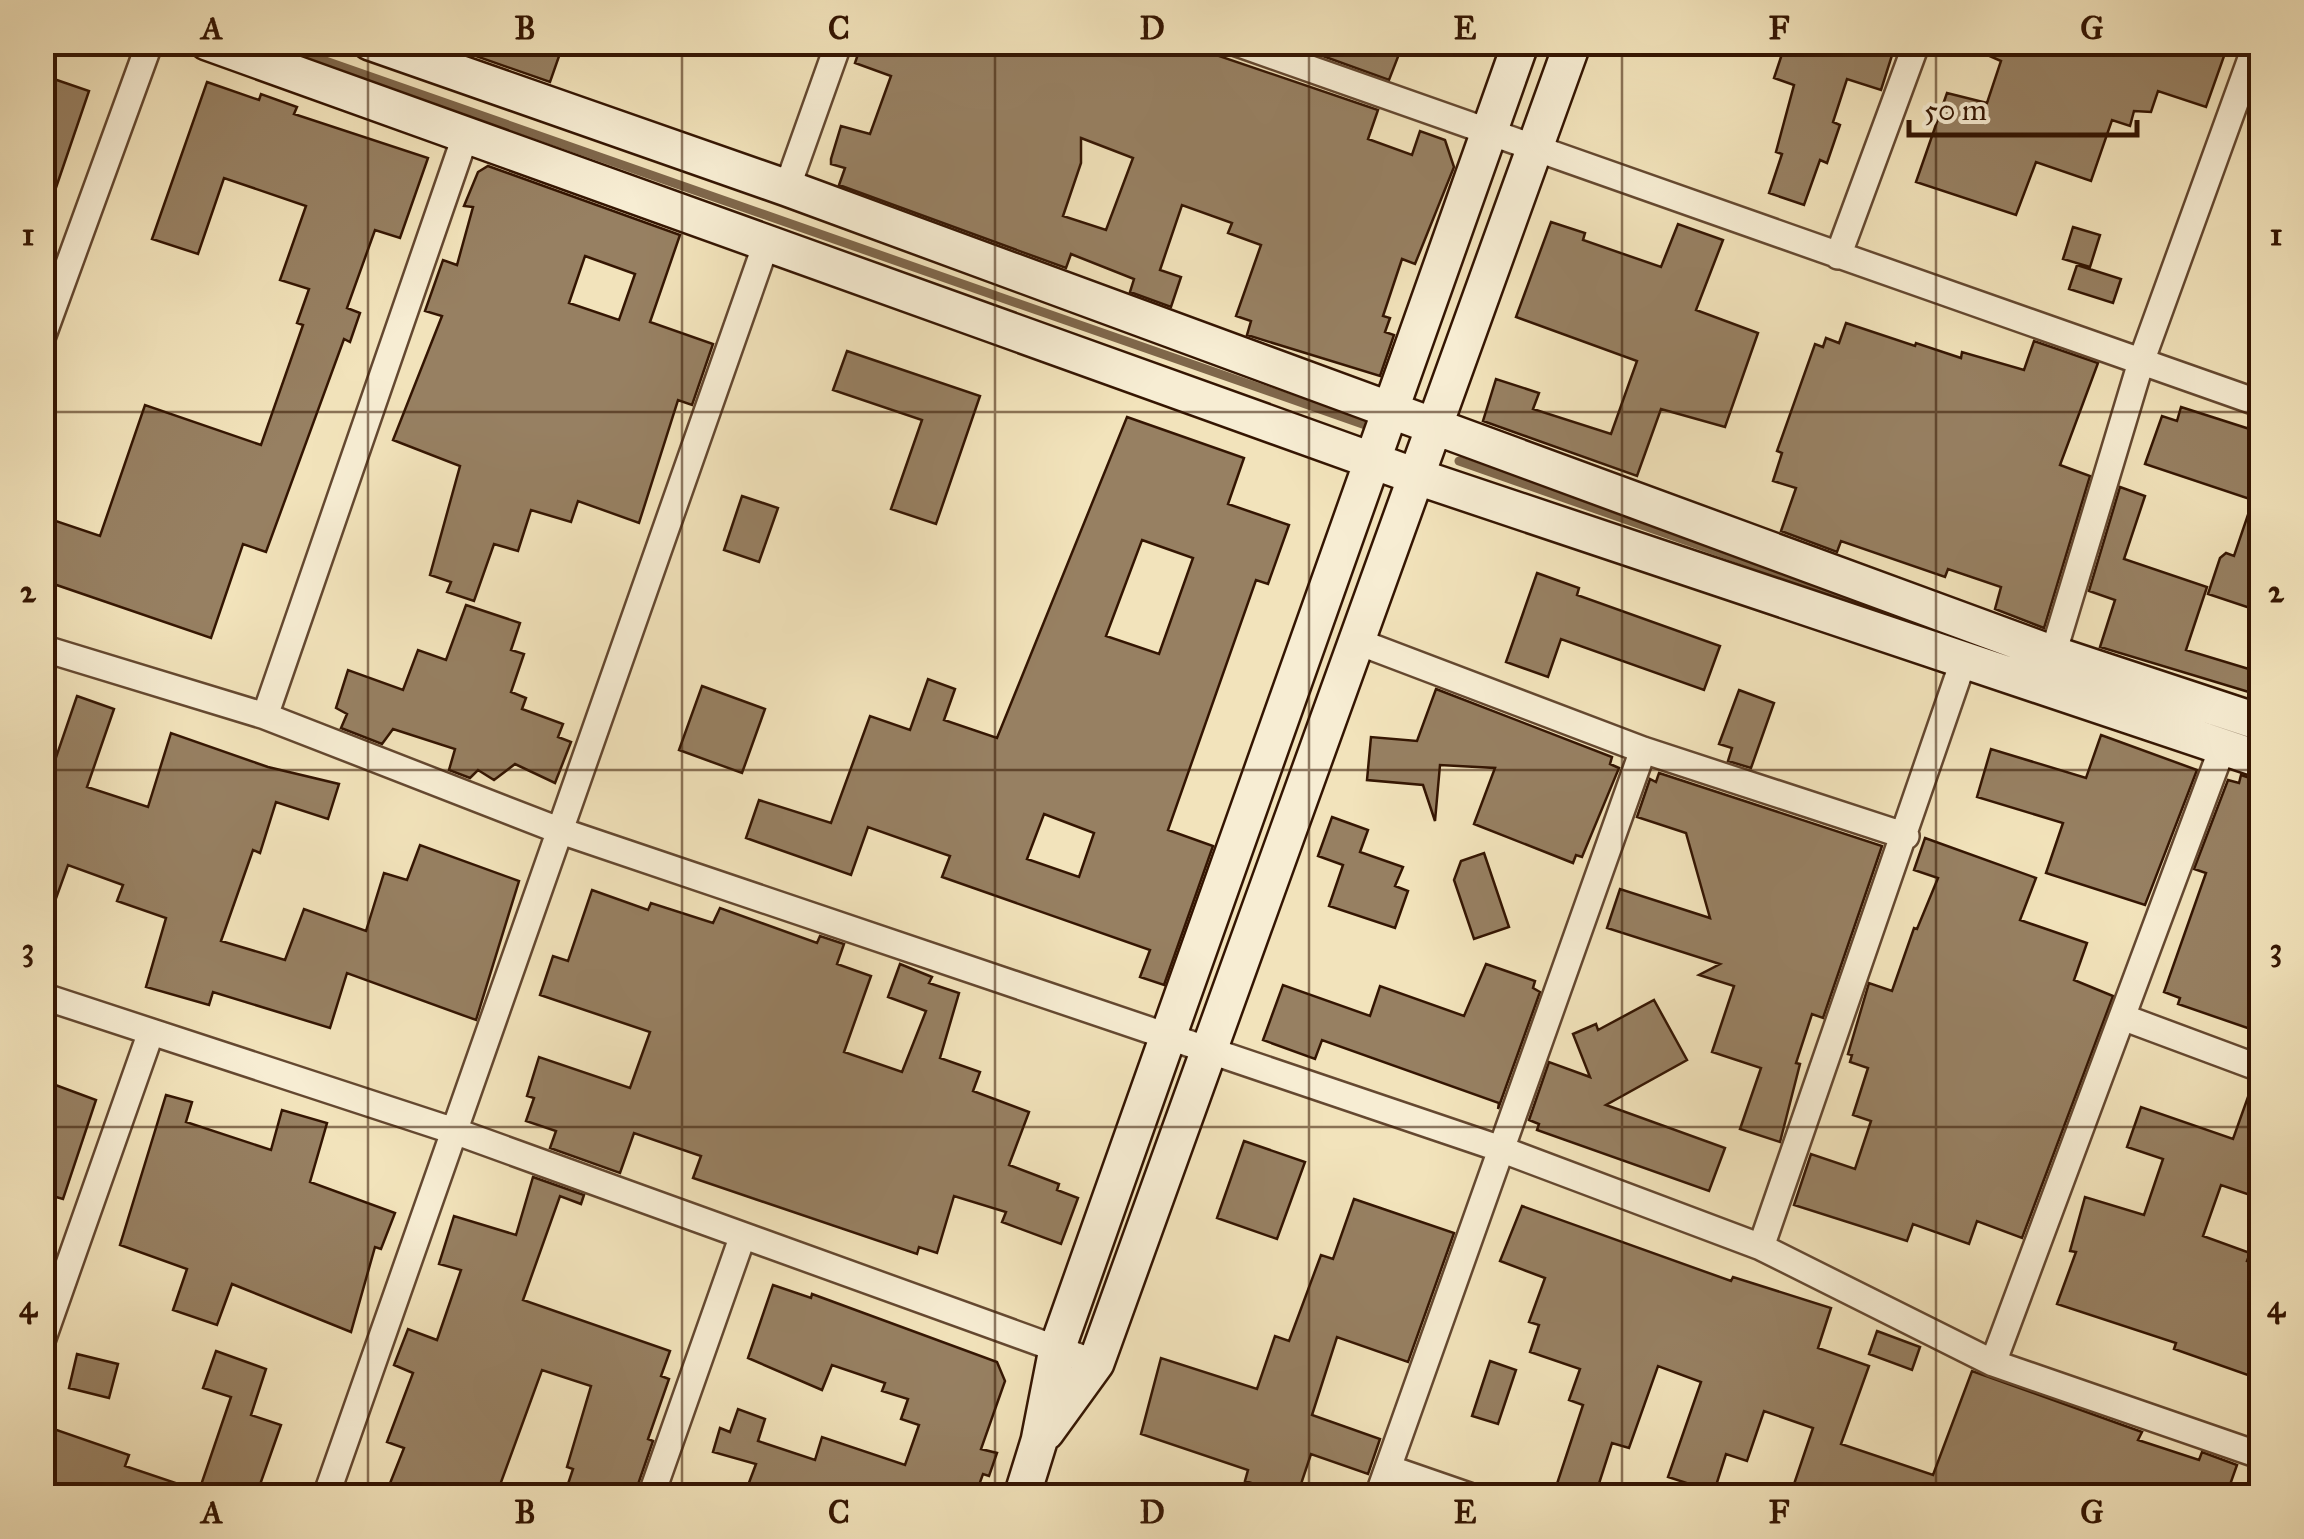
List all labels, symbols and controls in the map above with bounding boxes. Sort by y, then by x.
text: A [199,9,223,48]
text: B [514,9,536,48]
text: C [828,9,850,48]
text: D [1139,9,1165,48]
text: E [1454,9,1477,48]
text: F [1769,9,1790,48]
text: G [2080,9,2104,48]
scale bar [1909,75,2136,137]
text: 50 m [1924,92,1987,128]
text: 1 [22,215,35,254]
text: 1 [2270,215,2283,254]
text: 2 [20,572,37,611]
text: 2 [2268,572,2285,611]
text: 3 [22,930,34,969]
text: 3 [2270,930,2282,969]
text: 4 [19,1287,38,1326]
text: 4 [2267,1287,2286,1326]
text: A [199,1493,223,1532]
text: B [514,1493,536,1532]
text: C [828,1493,850,1532]
text: D [1139,1493,1165,1532]
text: E [1454,1493,1477,1532]
text: F [1769,1493,1790,1532]
text: G [2080,1493,2104,1532]

